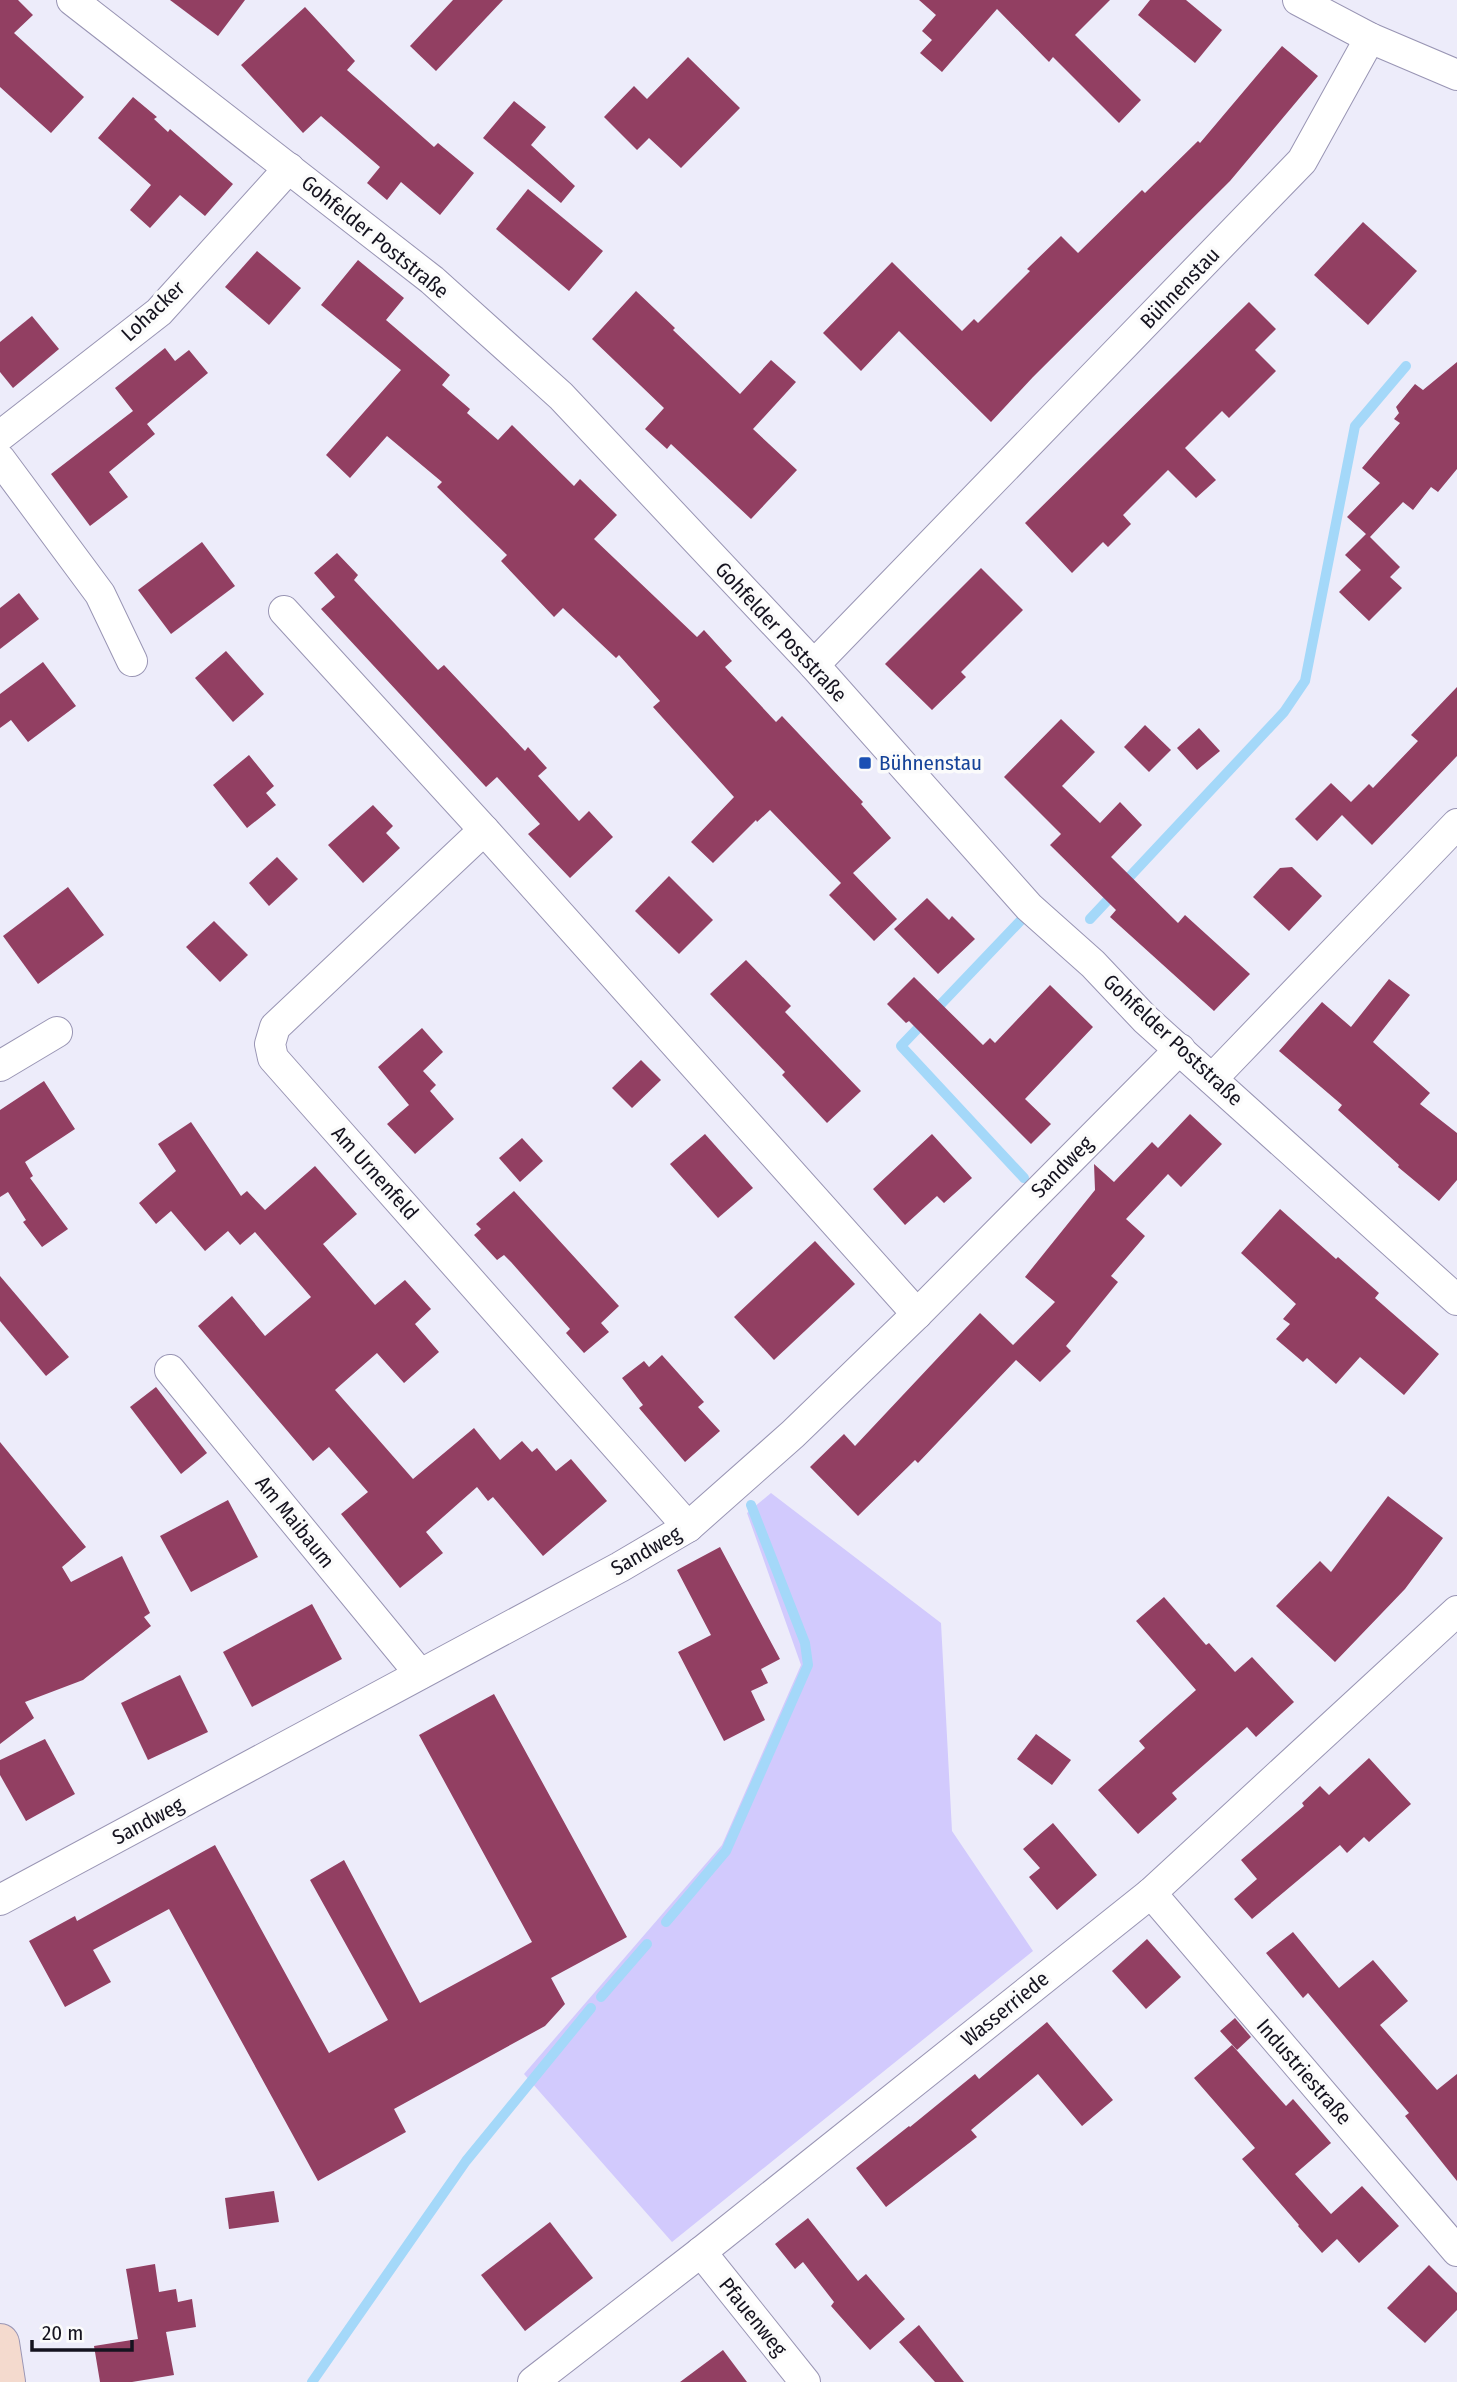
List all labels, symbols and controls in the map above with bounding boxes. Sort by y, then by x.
street label: Gohfelder Poststraße [296,170,454,304]
street label: Bühnenstau [1135,242,1225,334]
street label: Lohacker [116,275,191,347]
street label: Gohfelder Poststraße [710,557,852,707]
place label: Bühnenstau [879,750,982,776]
marker: Bühnenstau [857,755,873,771]
street label: Gohfelder Poststraße [1098,969,1248,1111]
street label: Am Urnenfeld [326,1121,424,1225]
street label: Sandweg [1026,1130,1099,1203]
street label: Am Maibaum [250,1471,340,1573]
street label: Sandweg [606,1520,686,1582]
street label: Sandweg [108,1791,188,1851]
street label: Wasserriede [956,1966,1054,2052]
street label: Industriestraße [1251,2014,1357,2130]
street label: Pfauenweg [713,2272,793,2362]
scale bar [32,2308,131,2352]
text: 20 m [42,2320,83,2346]

